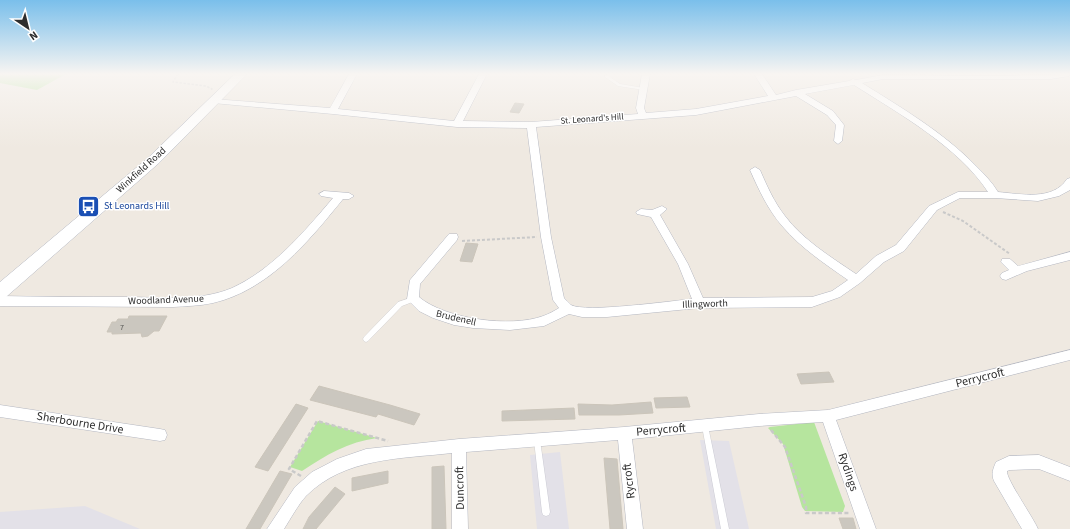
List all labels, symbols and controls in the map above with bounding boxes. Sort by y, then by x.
north arrow [8,8,48,48]
text: N [26,28,41,44]
street label: St. Leonard's Hill [560,110,624,128]
street label: Winkfield Road [113,144,169,196]
bus stop icon: St Leonards Hill [76,193,102,219]
place label: St Leonards Hill [104,199,170,213]
street label: Woodland Avenue [128,292,204,308]
street label: Illingworth [682,296,728,312]
street label: Brudenell [435,307,478,330]
house number: 7 [120,322,124,333]
street label: Perrycroft [954,364,1006,392]
street label: Sherbourne Drive [35,408,125,438]
street label: Perrycroft [635,419,687,441]
street label: Rydings [834,450,862,494]
street label: Rycroft [618,462,640,500]
street label: Duncroft [451,466,469,510]

